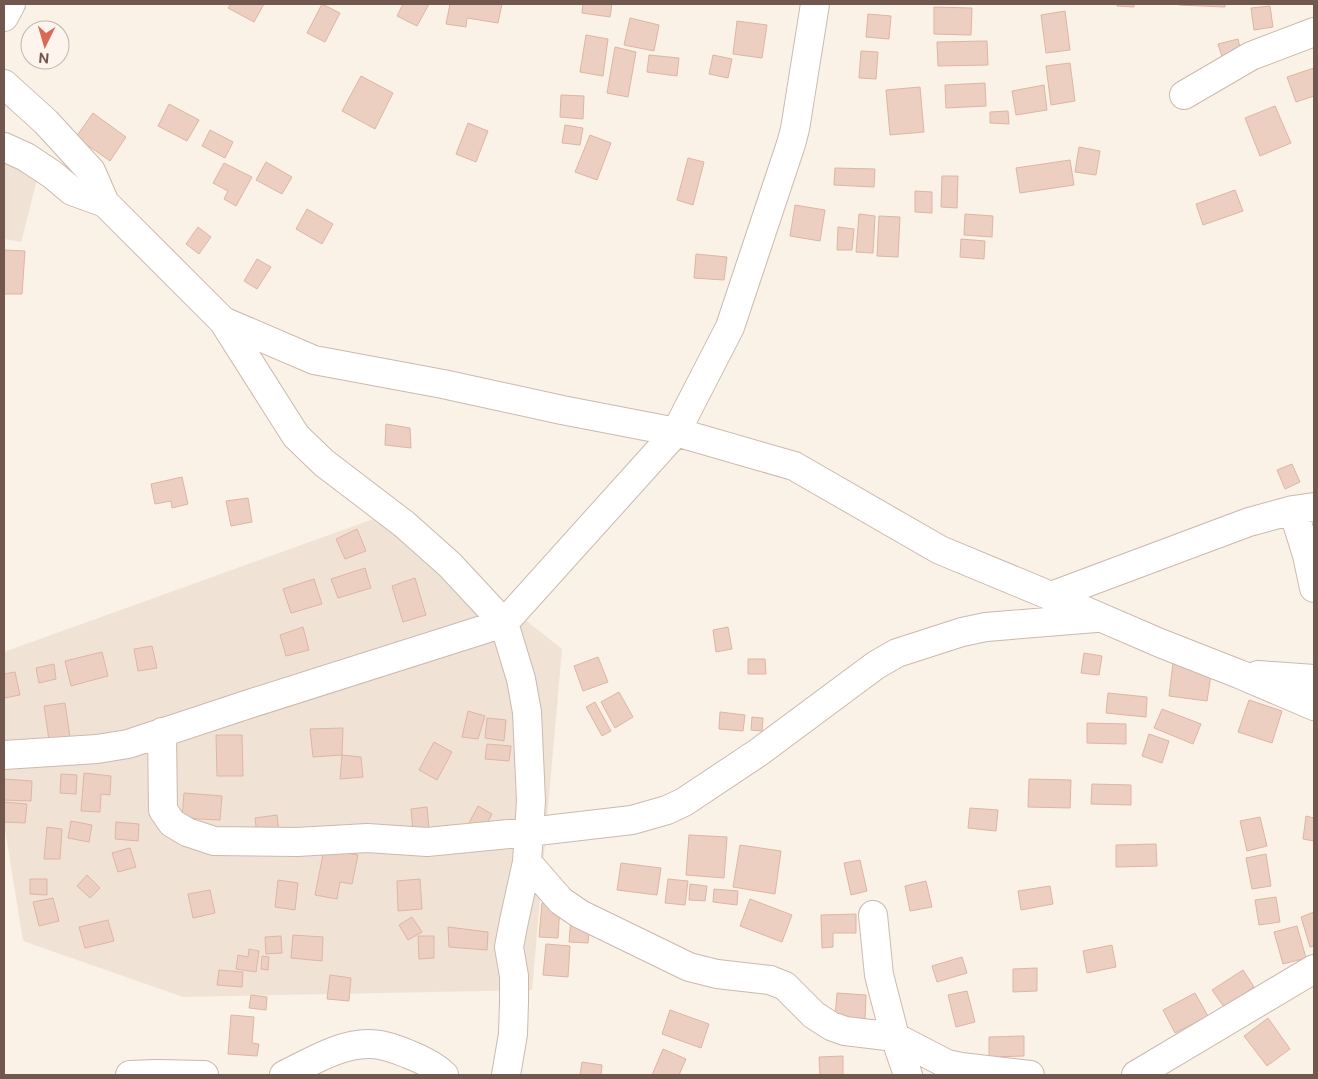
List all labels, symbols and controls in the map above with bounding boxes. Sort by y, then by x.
north arrow [20,20,70,70]
text: N [38,50,50,66]

